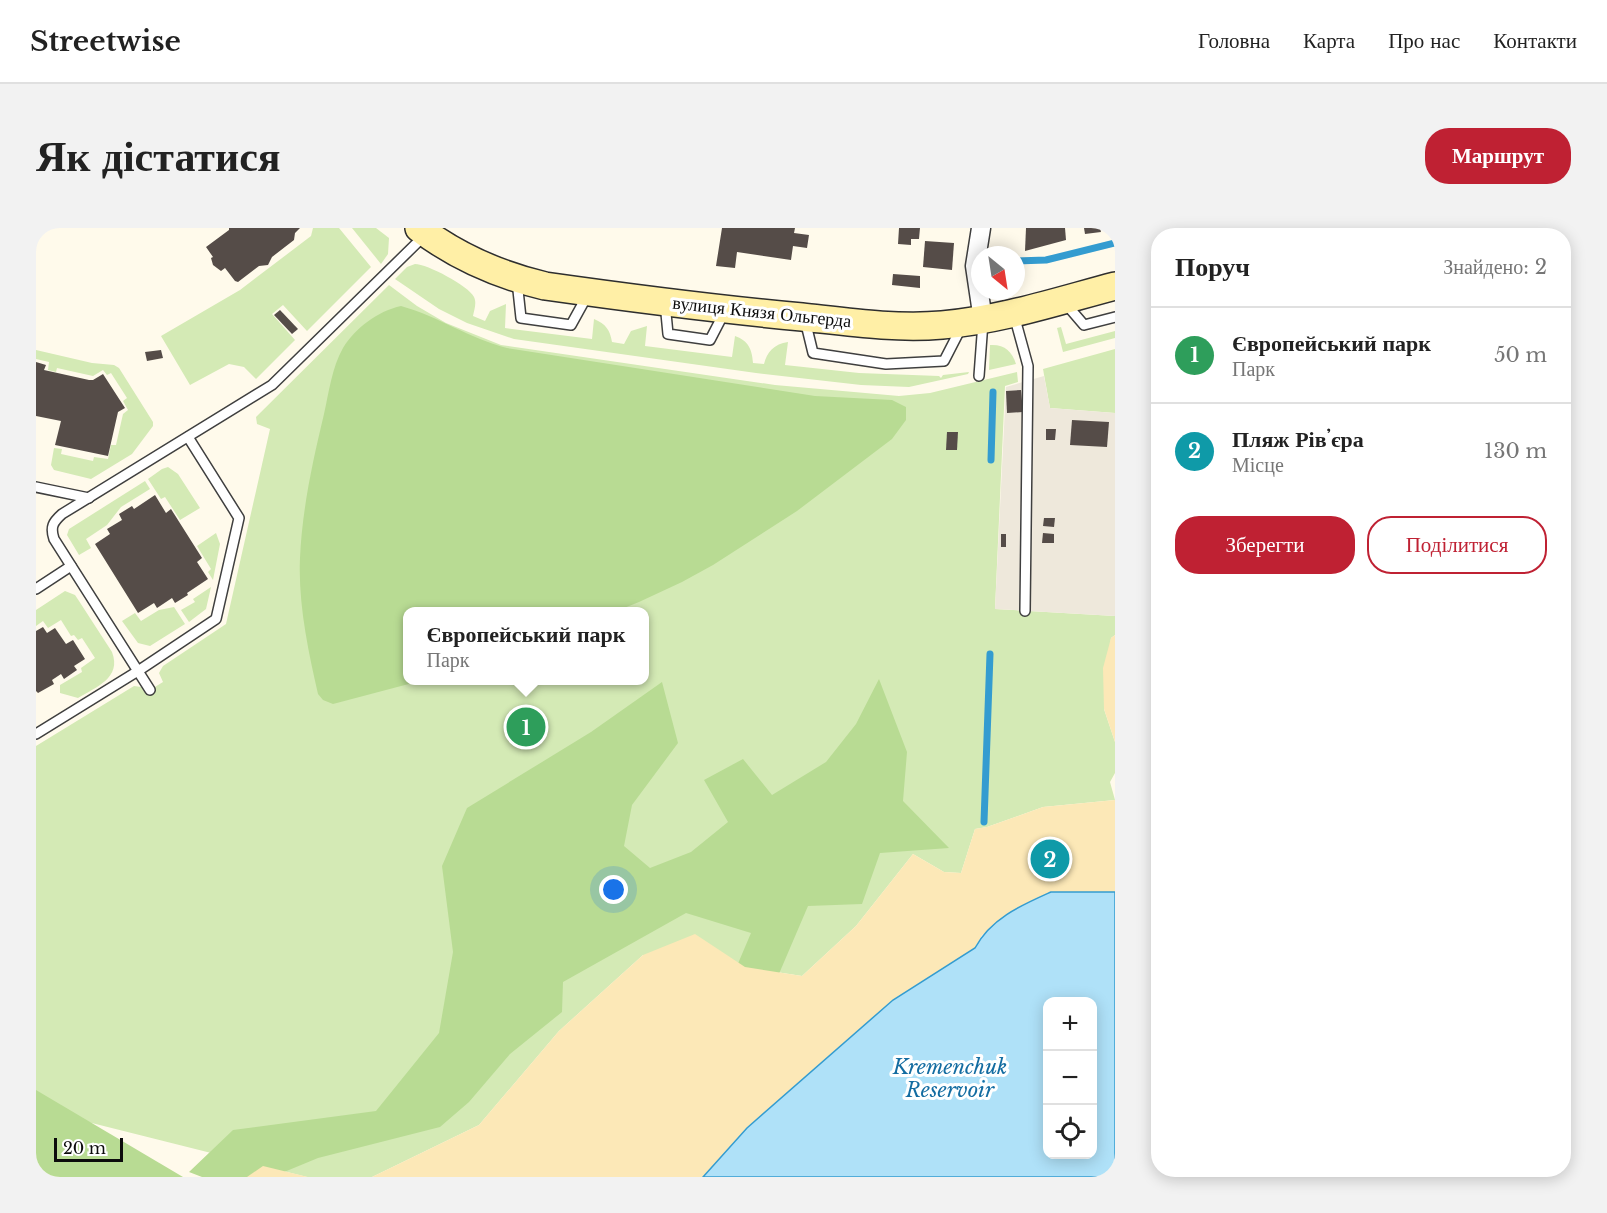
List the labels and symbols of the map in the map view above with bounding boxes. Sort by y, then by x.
north arrow [971,246,1025,300]
street label: вулиця Князя Ольгерда [672,292,852,332]
pin: 1 [506,704,546,750]
pin: 2 [1030,836,1070,882]
your location [599,875,628,904]
water label: Kremenchuk Reservoir [892,1055,1007,1102]
scale bar [54,1135,123,1162]

